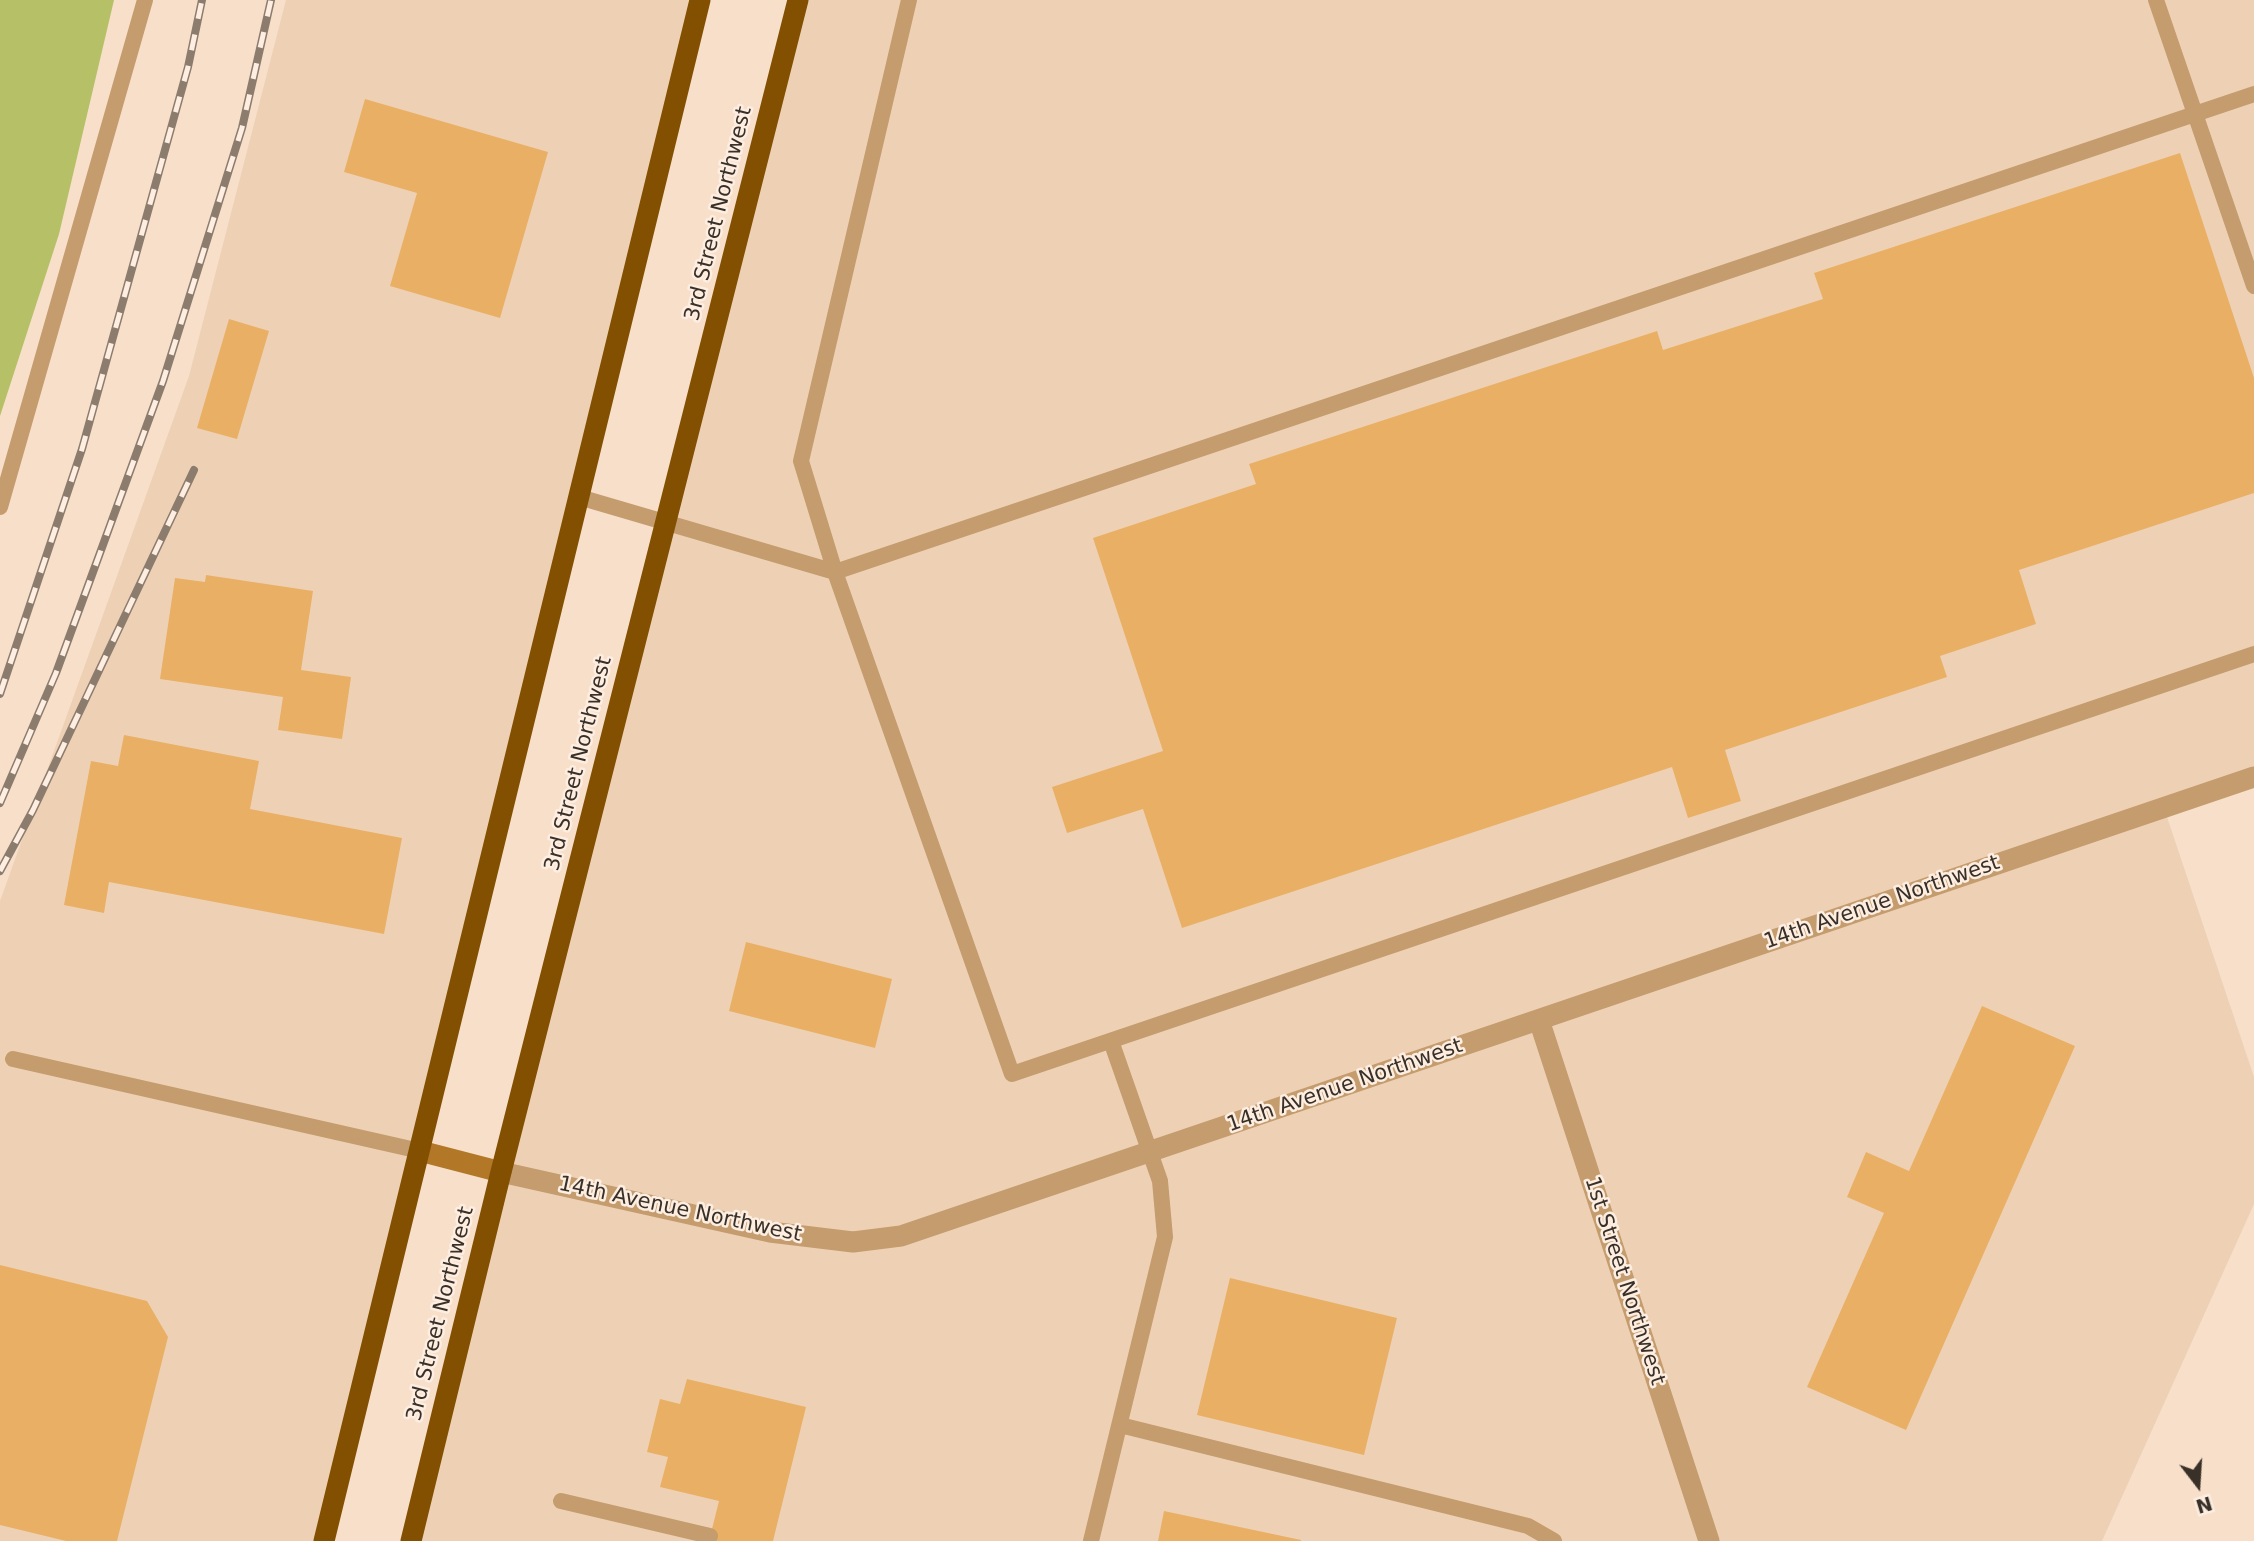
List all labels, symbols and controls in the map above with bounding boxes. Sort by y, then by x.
street label: 3rd Street Northwest [680,104,758,324]
street label: 3rd Street Northwest [540,654,618,874]
street label: 14th Avenue Northwest [1761,851,2003,955]
street label: 14th Avenue Northwest [1224,1034,1466,1138]
street label: 14th Avenue Northwest [556,1172,804,1248]
street label: 1st Street Northwest [1578,1174,1670,1388]
street label: 3rd Street Northwest [402,1204,480,1424]
north arrow [2163,1450,2233,1520]
text: N [2193,1492,2215,1518]

